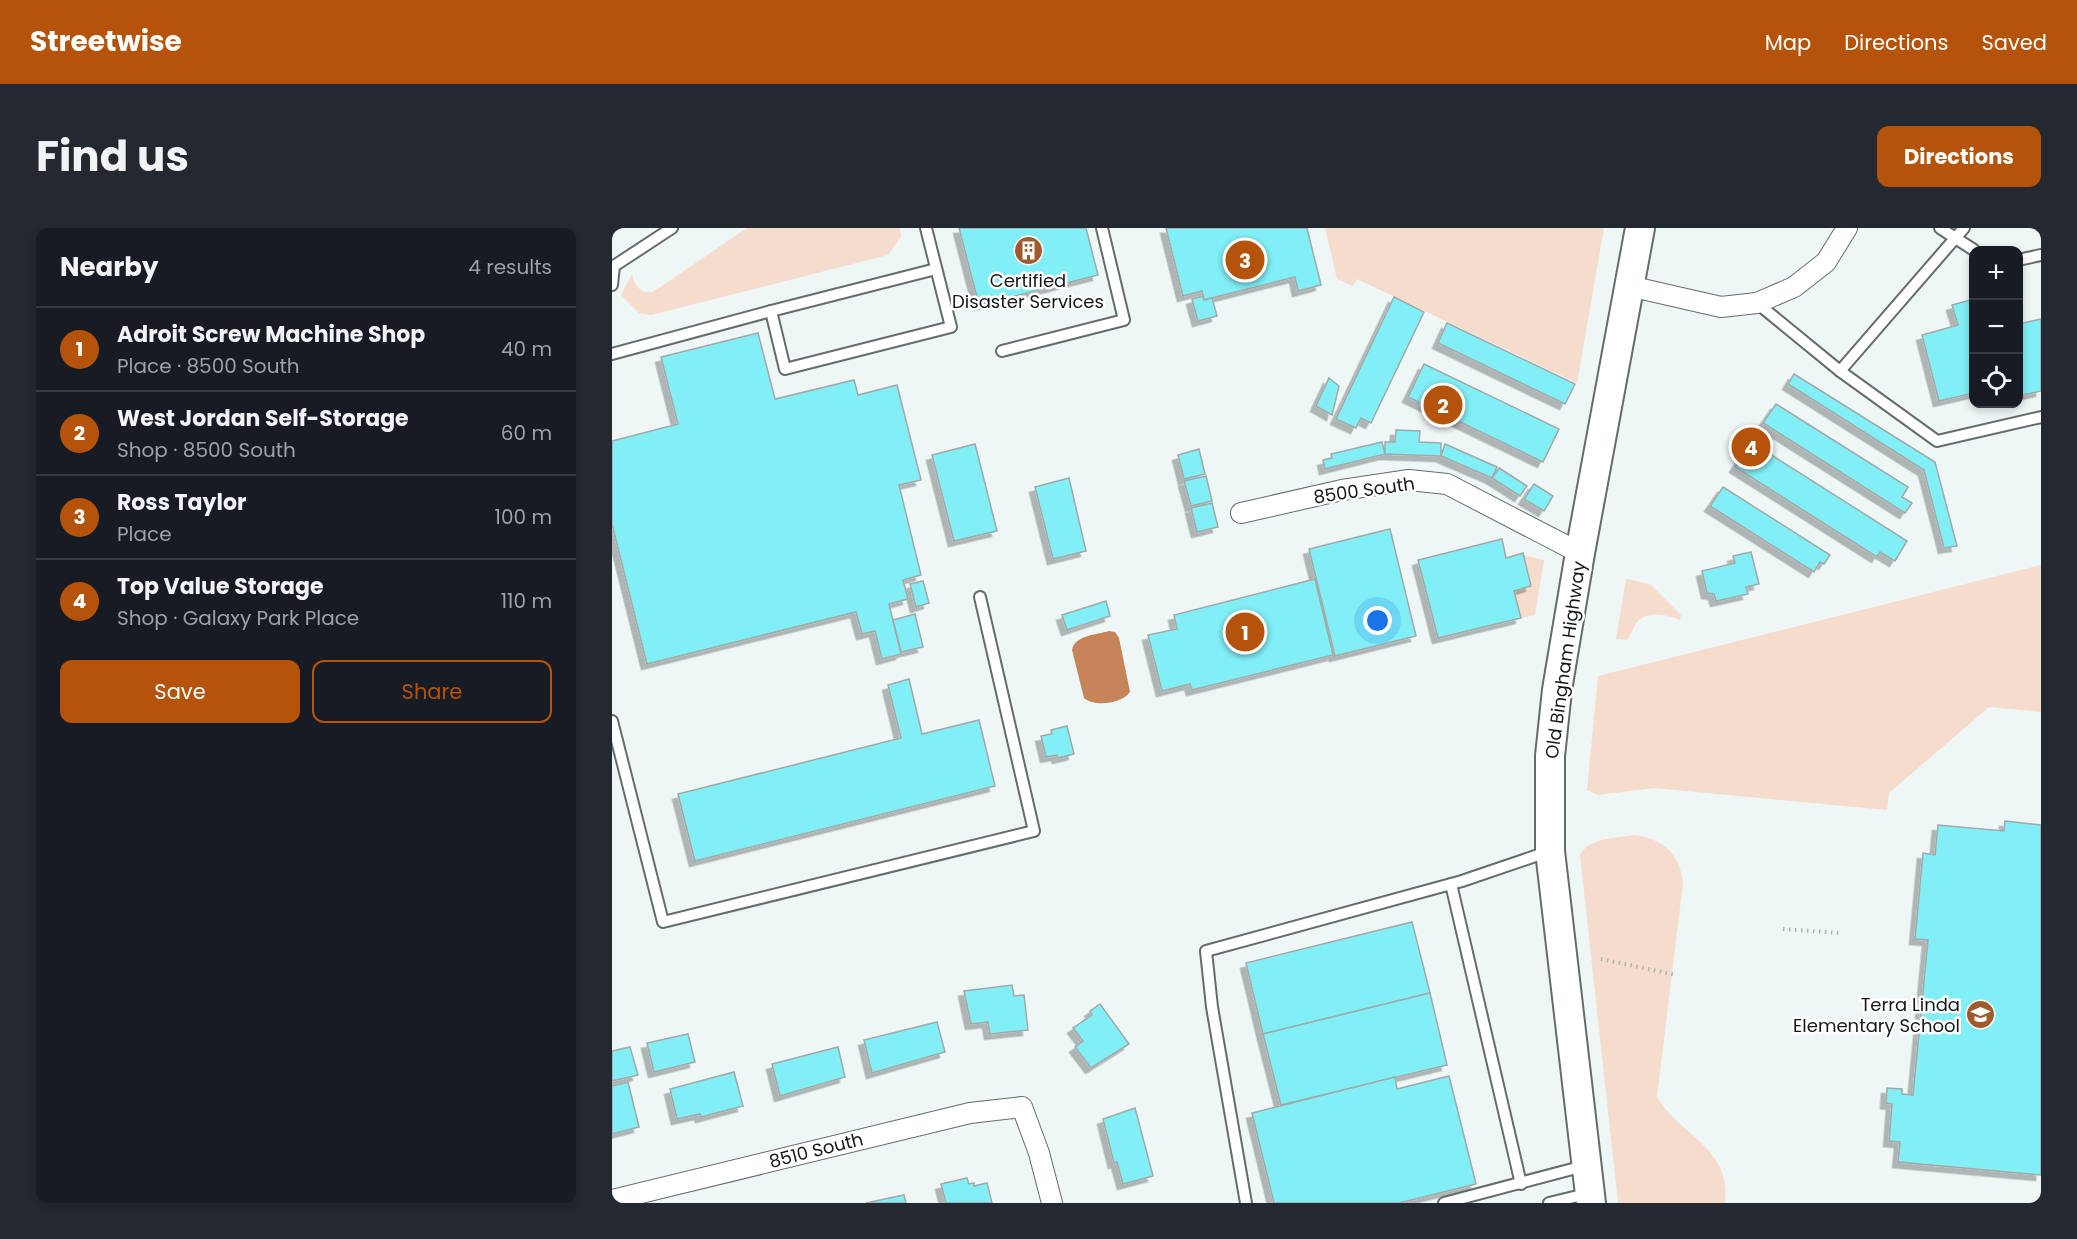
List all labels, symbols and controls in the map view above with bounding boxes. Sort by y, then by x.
text: Streetwise [30,22,182,61]
text: Map [1765,28,1811,57]
text: Directions [1844,28,1948,57]
text: Saved [1981,28,2047,57]
button: Directions [1877,126,2041,187]
text: Find us [36,127,189,186]
building icon: Certified Disaster Services [1012,235,1044,267]
pin: 3 [1226,237,1264,282]
map controls [1969,246,2023,408]
button: + [1969,246,2023,300]
text: Nearby [60,249,158,285]
text: 4 results [468,253,552,281]
place label: Certified Disaster Services [952,268,1104,314]
button: − [1969,300,2023,354]
text: Adroit Screw Machine Shop [117,319,425,350]
text: 1 [76,335,83,363]
text: 40 m [501,335,552,363]
text: Place · 8500 South [117,352,300,380]
button: locate [1969,354,2023,408]
pin: 2 [1424,382,1462,428]
text: West Jordan Self-Storage [117,403,409,434]
text: 2 [74,419,85,447]
text: 60 m [501,419,552,447]
pin: 4 [1732,424,1770,470]
text: Shop · 8500 South [117,436,296,464]
street label: 8500 South [1312,471,1416,509]
text: Ross Taylor [117,487,246,518]
text: 3 [73,503,86,531]
text: 100 m [495,503,552,531]
text: Place [117,520,172,548]
street label: Old Bingham Highway [1539,560,1591,760]
text: Top Value Storage [117,571,323,602]
text: 4 [73,587,86,615]
text: 110 m [501,587,552,615]
text: Shop · Galaxy Park Place [117,604,359,632]
your location [1363,606,1392,635]
pin: 1 [1226,610,1264,654]
button: Save [60,660,300,723]
button: Share [312,660,552,723]
place label: Terra Linda Elementary School [1793,992,1960,1038]
school or university icon: Terra Linda Elementary School [1965,998,1997,1030]
street label: 8510 South [766,1126,866,1174]

